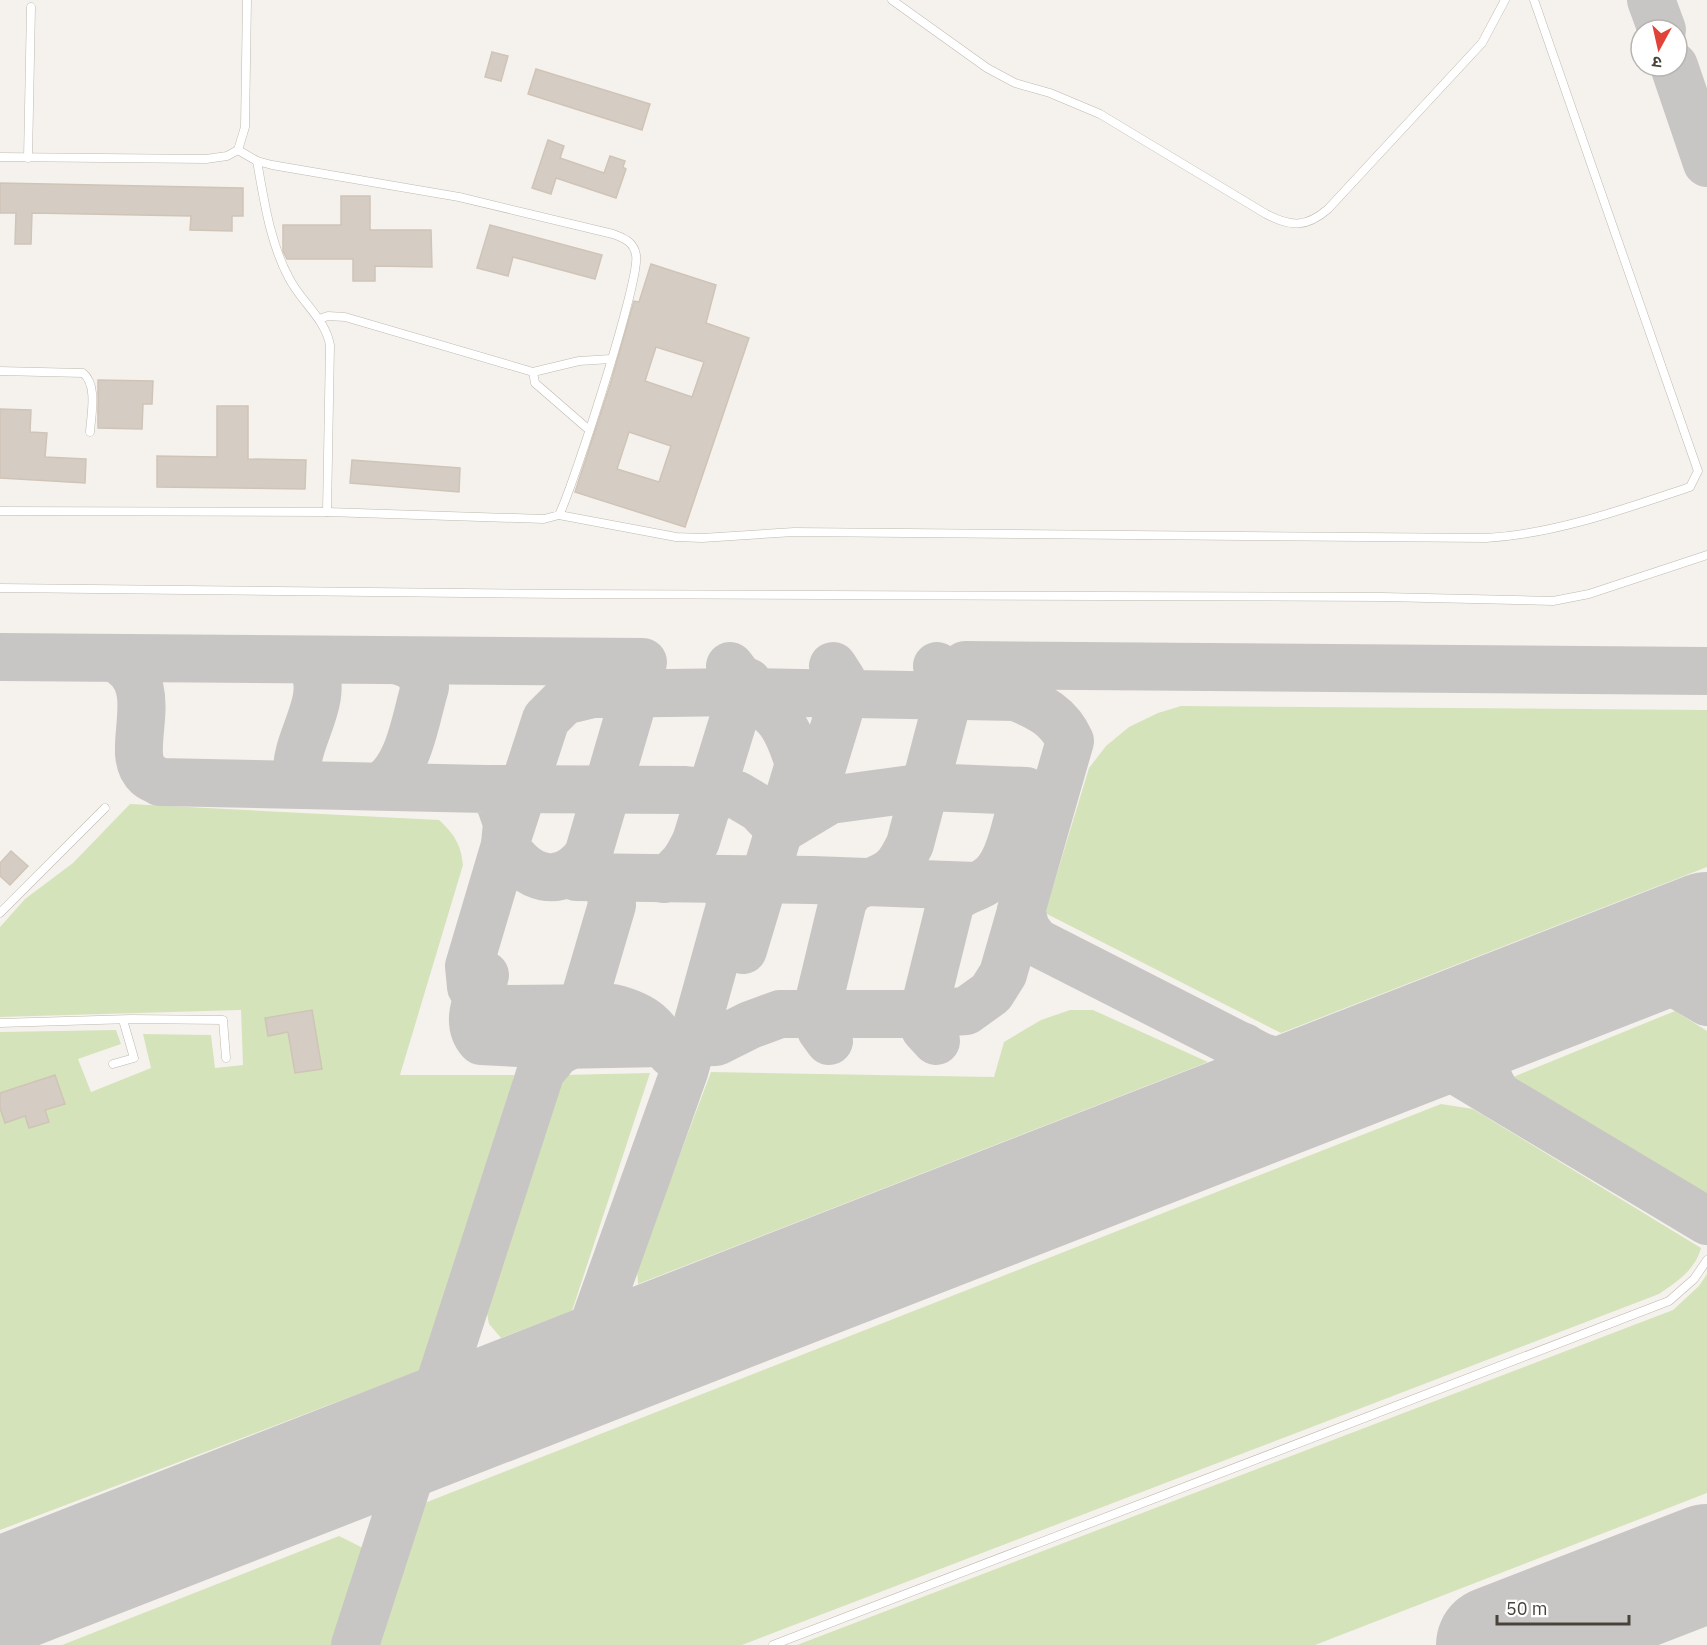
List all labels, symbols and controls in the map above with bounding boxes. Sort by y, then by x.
north arrow [1629,18,1689,78]
text: उ [1650,52,1663,73]
scale bar [1497,1588,1629,1626]
text: 50 m [1506,1597,1548,1620]

